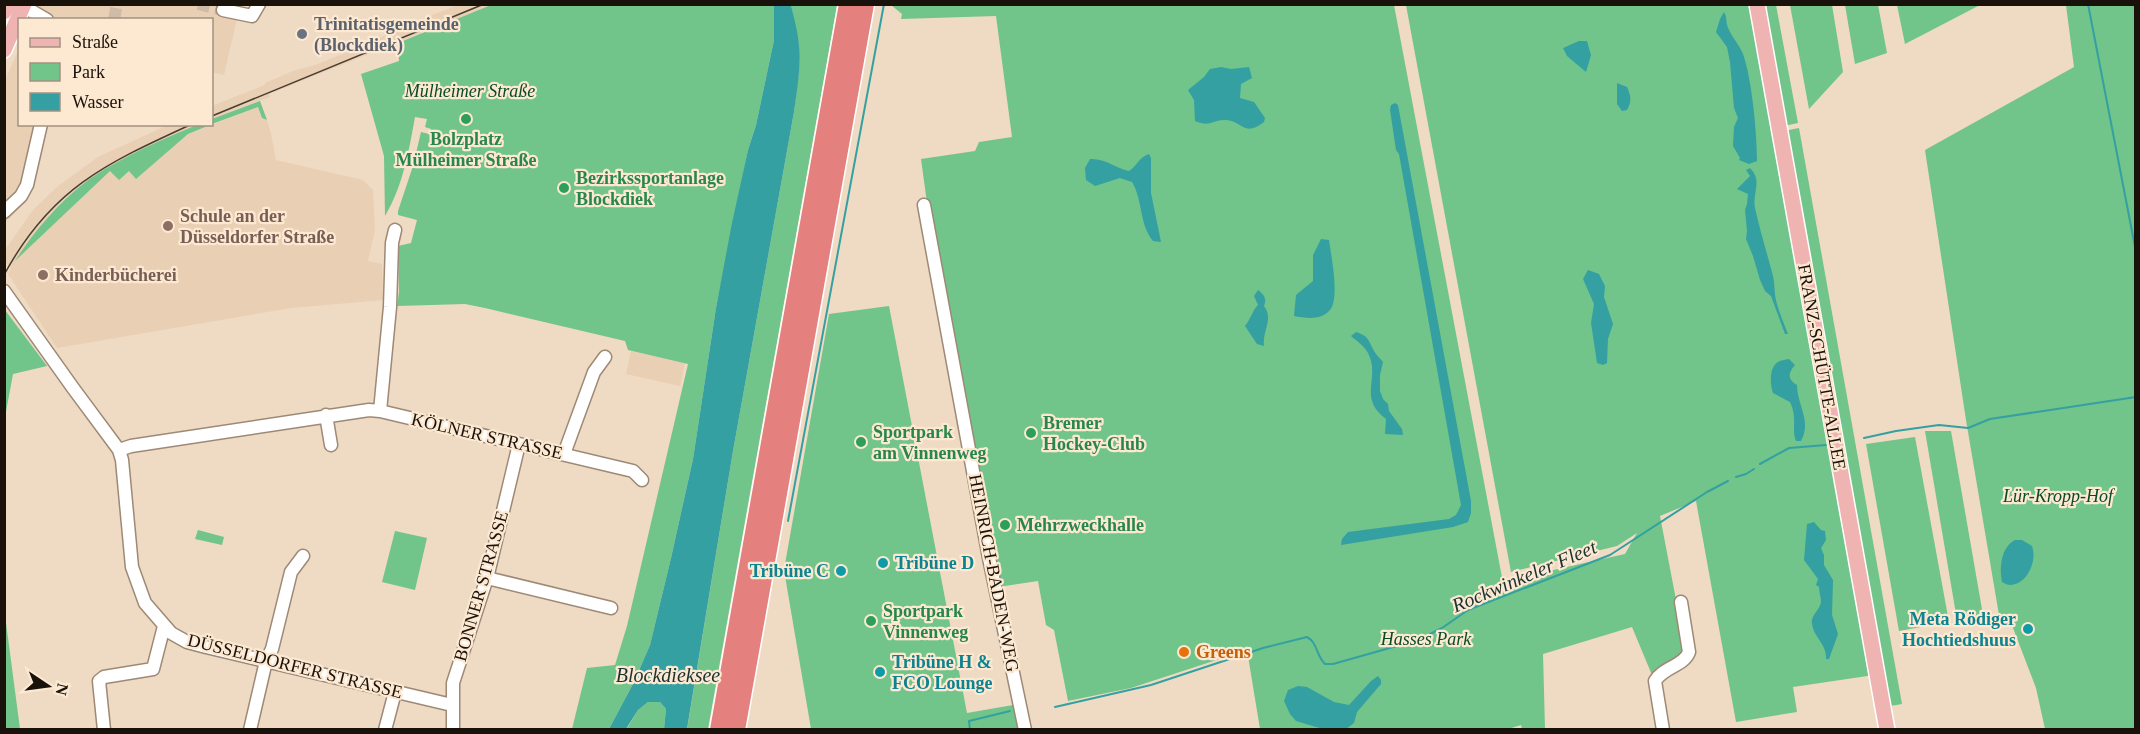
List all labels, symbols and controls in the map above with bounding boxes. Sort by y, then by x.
place label: Trinitatisgemeinde (Blockdiek) [314,14,459,56]
legend [18,18,213,126]
marker: Trinitatisgemeinde (Blockdiek) [295,27,309,41]
text: Straße [72,32,118,52]
text: Park [72,62,105,82]
park label: Mülheimer Straße [404,81,535,101]
text: Wasser [72,92,124,112]
marker: Bolzplatz Mülheimer Straße [459,112,473,126]
place label: Bolzplatz Mülheimer Straße [395,129,537,170]
place label: Bezirkssportanlage Blockdiek [576,168,724,209]
marker: Bezirkssportanlage Blockdiek [557,181,571,195]
place label: Schule an der Düsseldorfer Straße [180,206,334,247]
marker: Schule an der Düsseldorfer Straße [161,219,175,233]
street label: FRANZ-SCHÜTTE-ALLEE [1794,262,1850,472]
place label: Kinderbücherei [55,265,177,285]
marker: Kinderbücherei [36,268,50,282]
street label: KÖLNER STRASSE [409,409,565,463]
place label: Bremer Hockey-Club [1043,413,1145,454]
place label: Sportpark am Vinnenweg [873,422,987,463]
marker: Bremer Hockey-Club [1024,426,1038,440]
marker: Sportpark am Vinnenweg [854,435,868,449]
street label: HEINRICH-BADEN-WEG [965,472,1023,674]
park label: Lür-Kropp-Hof [2002,486,2116,506]
street label: BONNER STRASSE [450,508,512,664]
place label: Mehrzweckhalle [1017,515,1144,535]
marker: Mehrzweckhalle [998,518,1012,532]
water label: Rockwinkeler Fleet [1447,535,1600,617]
place label: Tribüne D [895,553,974,573]
marker: Tribüne D [876,556,890,570]
place label: Tribüne C [750,561,829,581]
marker: Tribüne C [834,564,848,578]
place label: Sportpark Vinnenweg [883,601,968,642]
place label: Meta Rödiger Hochtiedshuus [1902,609,2016,650]
marker: Sportpark Vinnenweg [864,614,878,628]
marker: Meta Rödiger Hochtiedshuus [2021,622,2035,636]
park label: Hasses Park [1380,629,1472,649]
street label: DÜSSELDORFER STRASSE [186,630,404,702]
place label: Greens [1196,642,1251,662]
marker: Greens [1177,645,1191,659]
place label: Tribüne H & FCO Lounge [892,652,993,693]
north arrow [18,656,78,716]
water label: Blockdieksee [616,664,720,686]
marker: Tribüne H & FCO Lounge [873,665,887,679]
text: N [52,682,72,697]

